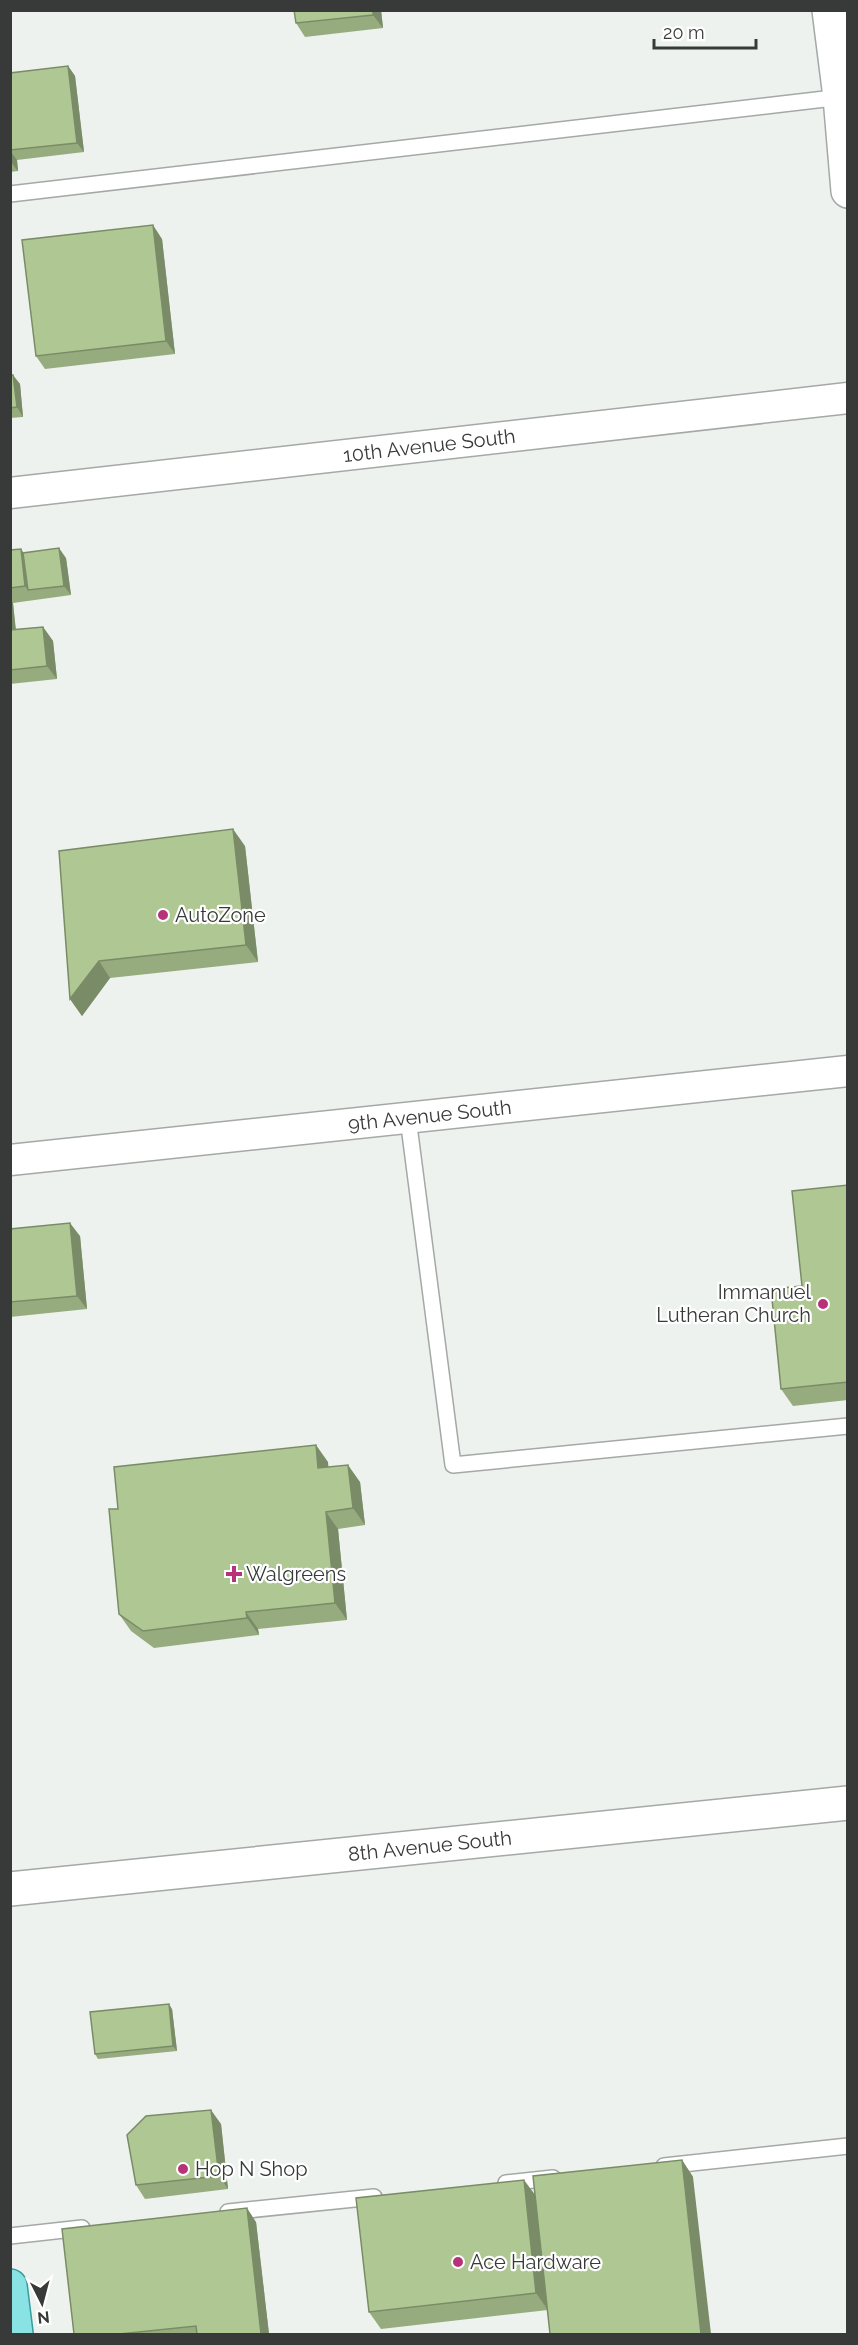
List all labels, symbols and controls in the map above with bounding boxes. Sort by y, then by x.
scale bar [654,12,756,50]
text: 20 m [663,22,705,43]
street label: 10th Avenue South [342,424,517,467]
place label: AutoZone [175,903,266,927]
marker: AutoZone [156,908,170,922]
street label: 9th Avenue South [347,1095,513,1136]
place label: Immanuel Lutheran Church [656,1280,812,1327]
marker: Immanuel Lutheran Church [816,1297,830,1311]
place label: Walgreens [246,1562,346,1586]
marker: Walgreens [227,1567,241,1581]
street label: 8th Avenue South [347,1826,513,1866]
place label: Hop N Shop [195,2157,308,2181]
marker: Hop N Shop [176,2162,190,2176]
place label: Ace Hardware [470,2250,601,2274]
marker: Ace Hardware [451,2255,465,2269]
north arrow [12,2273,72,2333]
text: N [36,2307,51,2328]

